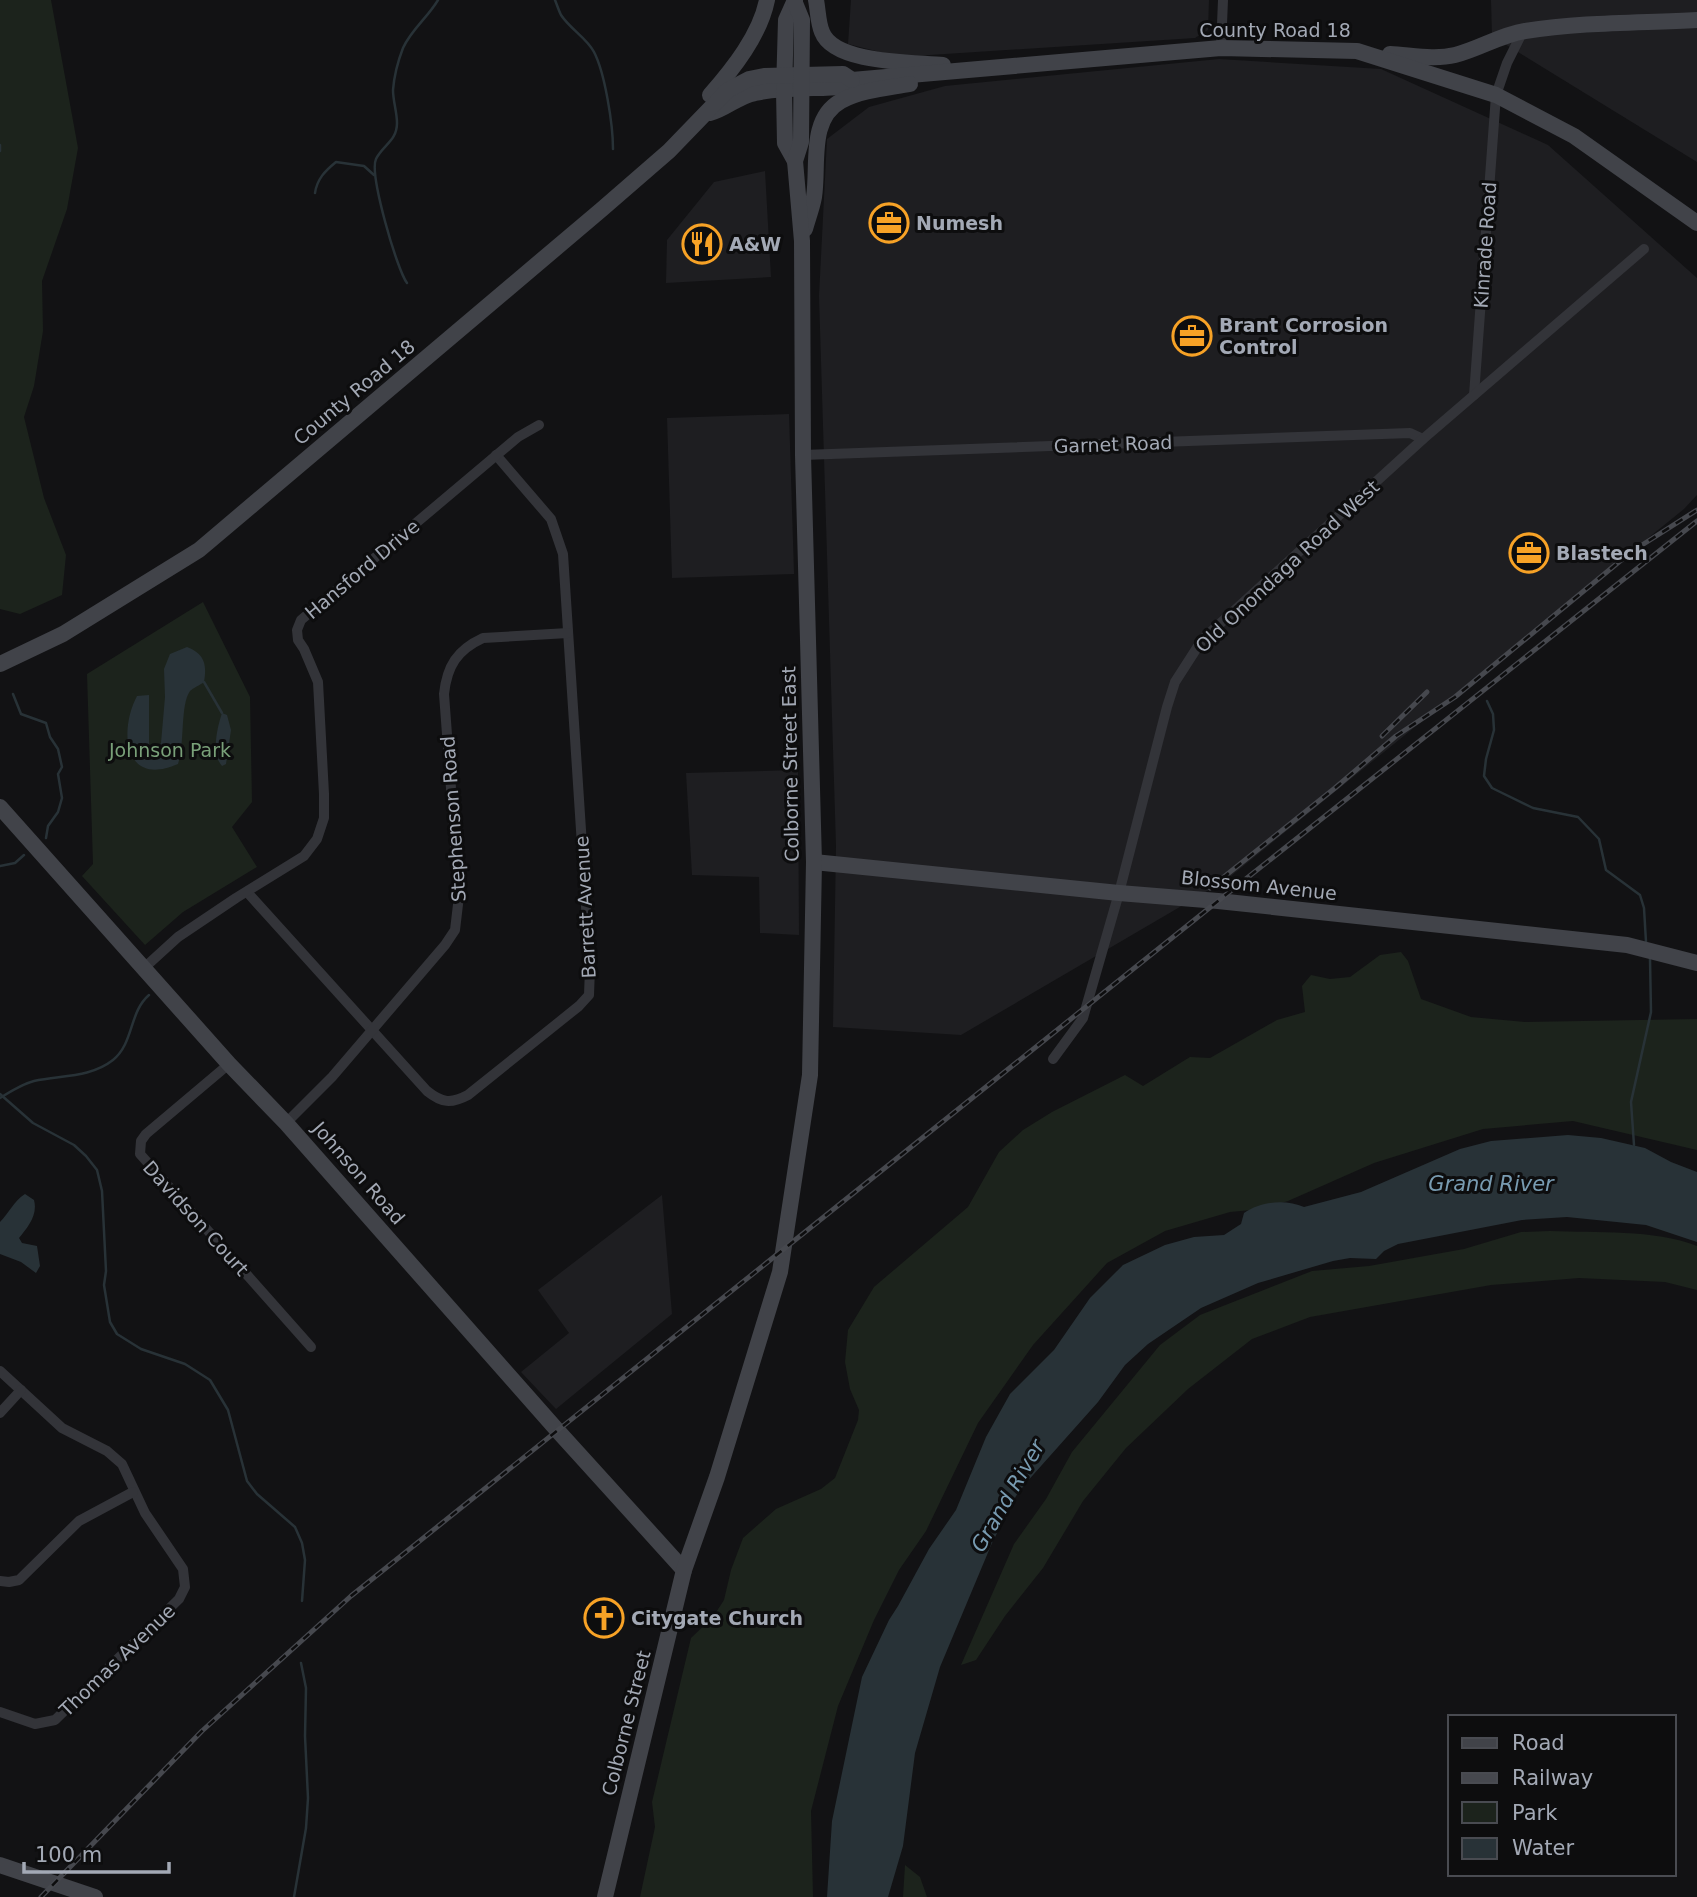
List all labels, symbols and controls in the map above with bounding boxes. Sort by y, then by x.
street label: County Road 18 [1199,19,1351,41]
street label: Kinrade Road [1470,181,1500,309]
office icon: Numesh [868,202,910,244]
place label: Numesh [916,212,1003,234]
restaurant icon: A&W [681,223,723,265]
place label: A&W [729,233,781,255]
place label: Brant Corrosion Control [1219,314,1388,358]
office icon: Brant Corrosion Control [1171,315,1213,357]
street label: County Road 18 [289,335,419,449]
street label: Garnet Road [1053,431,1173,457]
street label: Old Onondaga Road West [1191,475,1383,657]
street label: Hansford Drive [300,515,424,623]
office icon: Blastech [1508,532,1550,574]
place label: Blastech [1556,542,1648,564]
street label: Colborne Street East [777,666,803,862]
street label: Stephenson Road [436,735,470,903]
park label: Johnson Park [108,739,231,761]
street label: Barrett Avenue [570,835,600,979]
street label: Blossom Avenue [1180,866,1338,904]
street label: Johnson Road [308,1117,409,1229]
street label: Davidson Court [139,1156,253,1280]
water label: Grand River [1428,1172,1555,1196]
water label: Grand River [966,1434,1050,1556]
church icon: Citygate Church [583,1597,625,1639]
street label: Thomas Avenue [54,1599,179,1721]
place label: Citygate Church [631,1607,803,1629]
street label: Colborne Street [597,1648,655,1798]
legend [1448,1715,1676,1876]
text: Road [1512,1731,1565,1755]
text: Railway [1512,1766,1593,1790]
text: Park [1512,1801,1558,1825]
scale bar [24,1830,170,1874]
text: Water [1512,1836,1574,1860]
text: 100 m [35,1843,102,1867]

